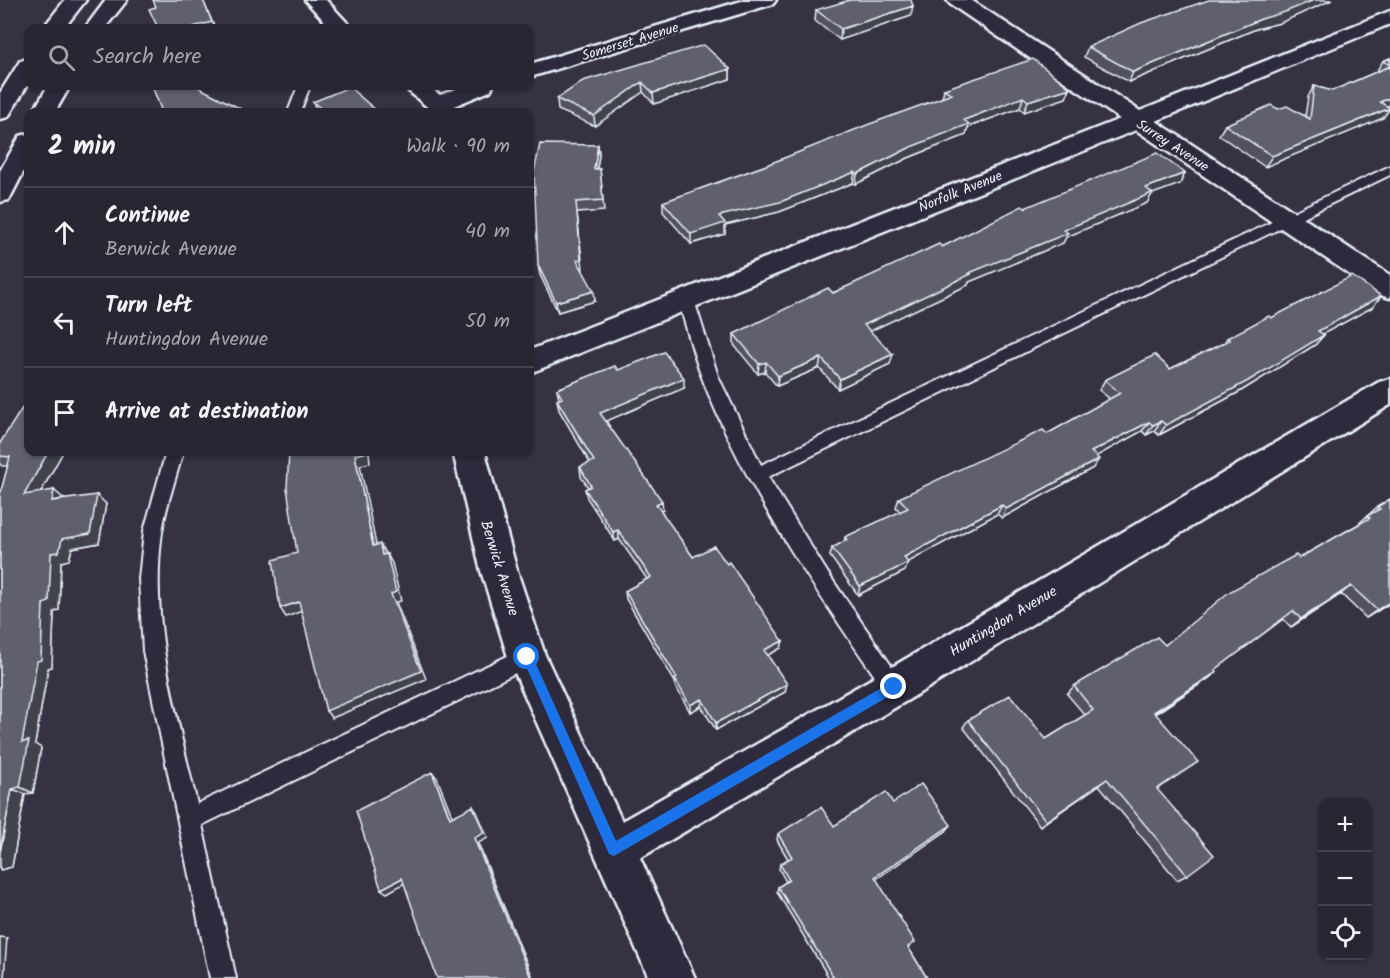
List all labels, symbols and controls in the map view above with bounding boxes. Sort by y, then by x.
street label: Somerset Avenue [579,17,682,67]
search box [24,24,534,90]
text: Search here [93,40,201,75]
icon: search [45,41,78,74]
street label: Surrey Avenue [1132,114,1214,178]
text: 2 min [48,126,116,168]
text: Walk · 90 m [406,131,510,163]
street label: Norfolk Avenue [915,165,1006,219]
text: Continue [105,199,190,234]
icon: ahead [48,216,81,249]
text: 40 m [465,216,510,248]
text: Berwick Avenue [105,234,237,266]
text: Turn left [105,289,192,324]
icon: left [48,306,81,339]
text: 50 m [465,306,510,338]
text: Huntingdon Avenue [105,324,268,356]
text: Arrive at destination [105,395,308,430]
icon: arrive [48,396,81,429]
street label: Berwick Avenue [473,518,525,619]
street label: Huntingdon Avenue [945,580,1062,664]
route start [513,643,539,669]
route end [880,673,906,699]
map controls [1318,798,1372,960]
button: + [1318,798,1372,852]
button: − [1318,852,1372,906]
button: locate [1318,906,1372,960]

